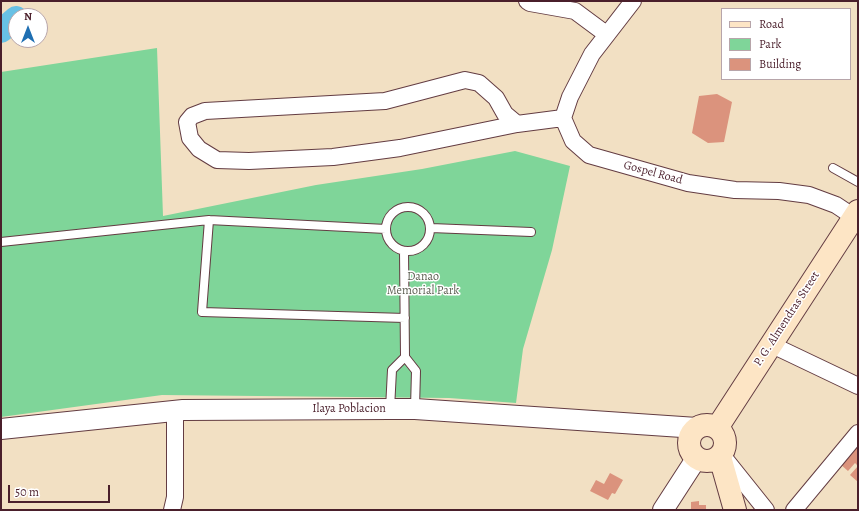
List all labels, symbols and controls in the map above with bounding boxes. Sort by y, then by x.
north arrow [8,8,48,48]
legend [721,8,851,80]
text: N [24,9,32,24]
text: Road [759,16,784,32]
text: Park [759,36,782,52]
text: Building [759,56,801,72]
street label: Gospel Road [622,158,684,188]
street label: P. G. Almendras Street [751,269,823,369]
park label: Danao Memorial Park [387,270,459,298]
street label: Ilaya Poblacion [312,402,386,416]
scale bar [10,477,112,503]
text: 50 m [15,484,39,500]

